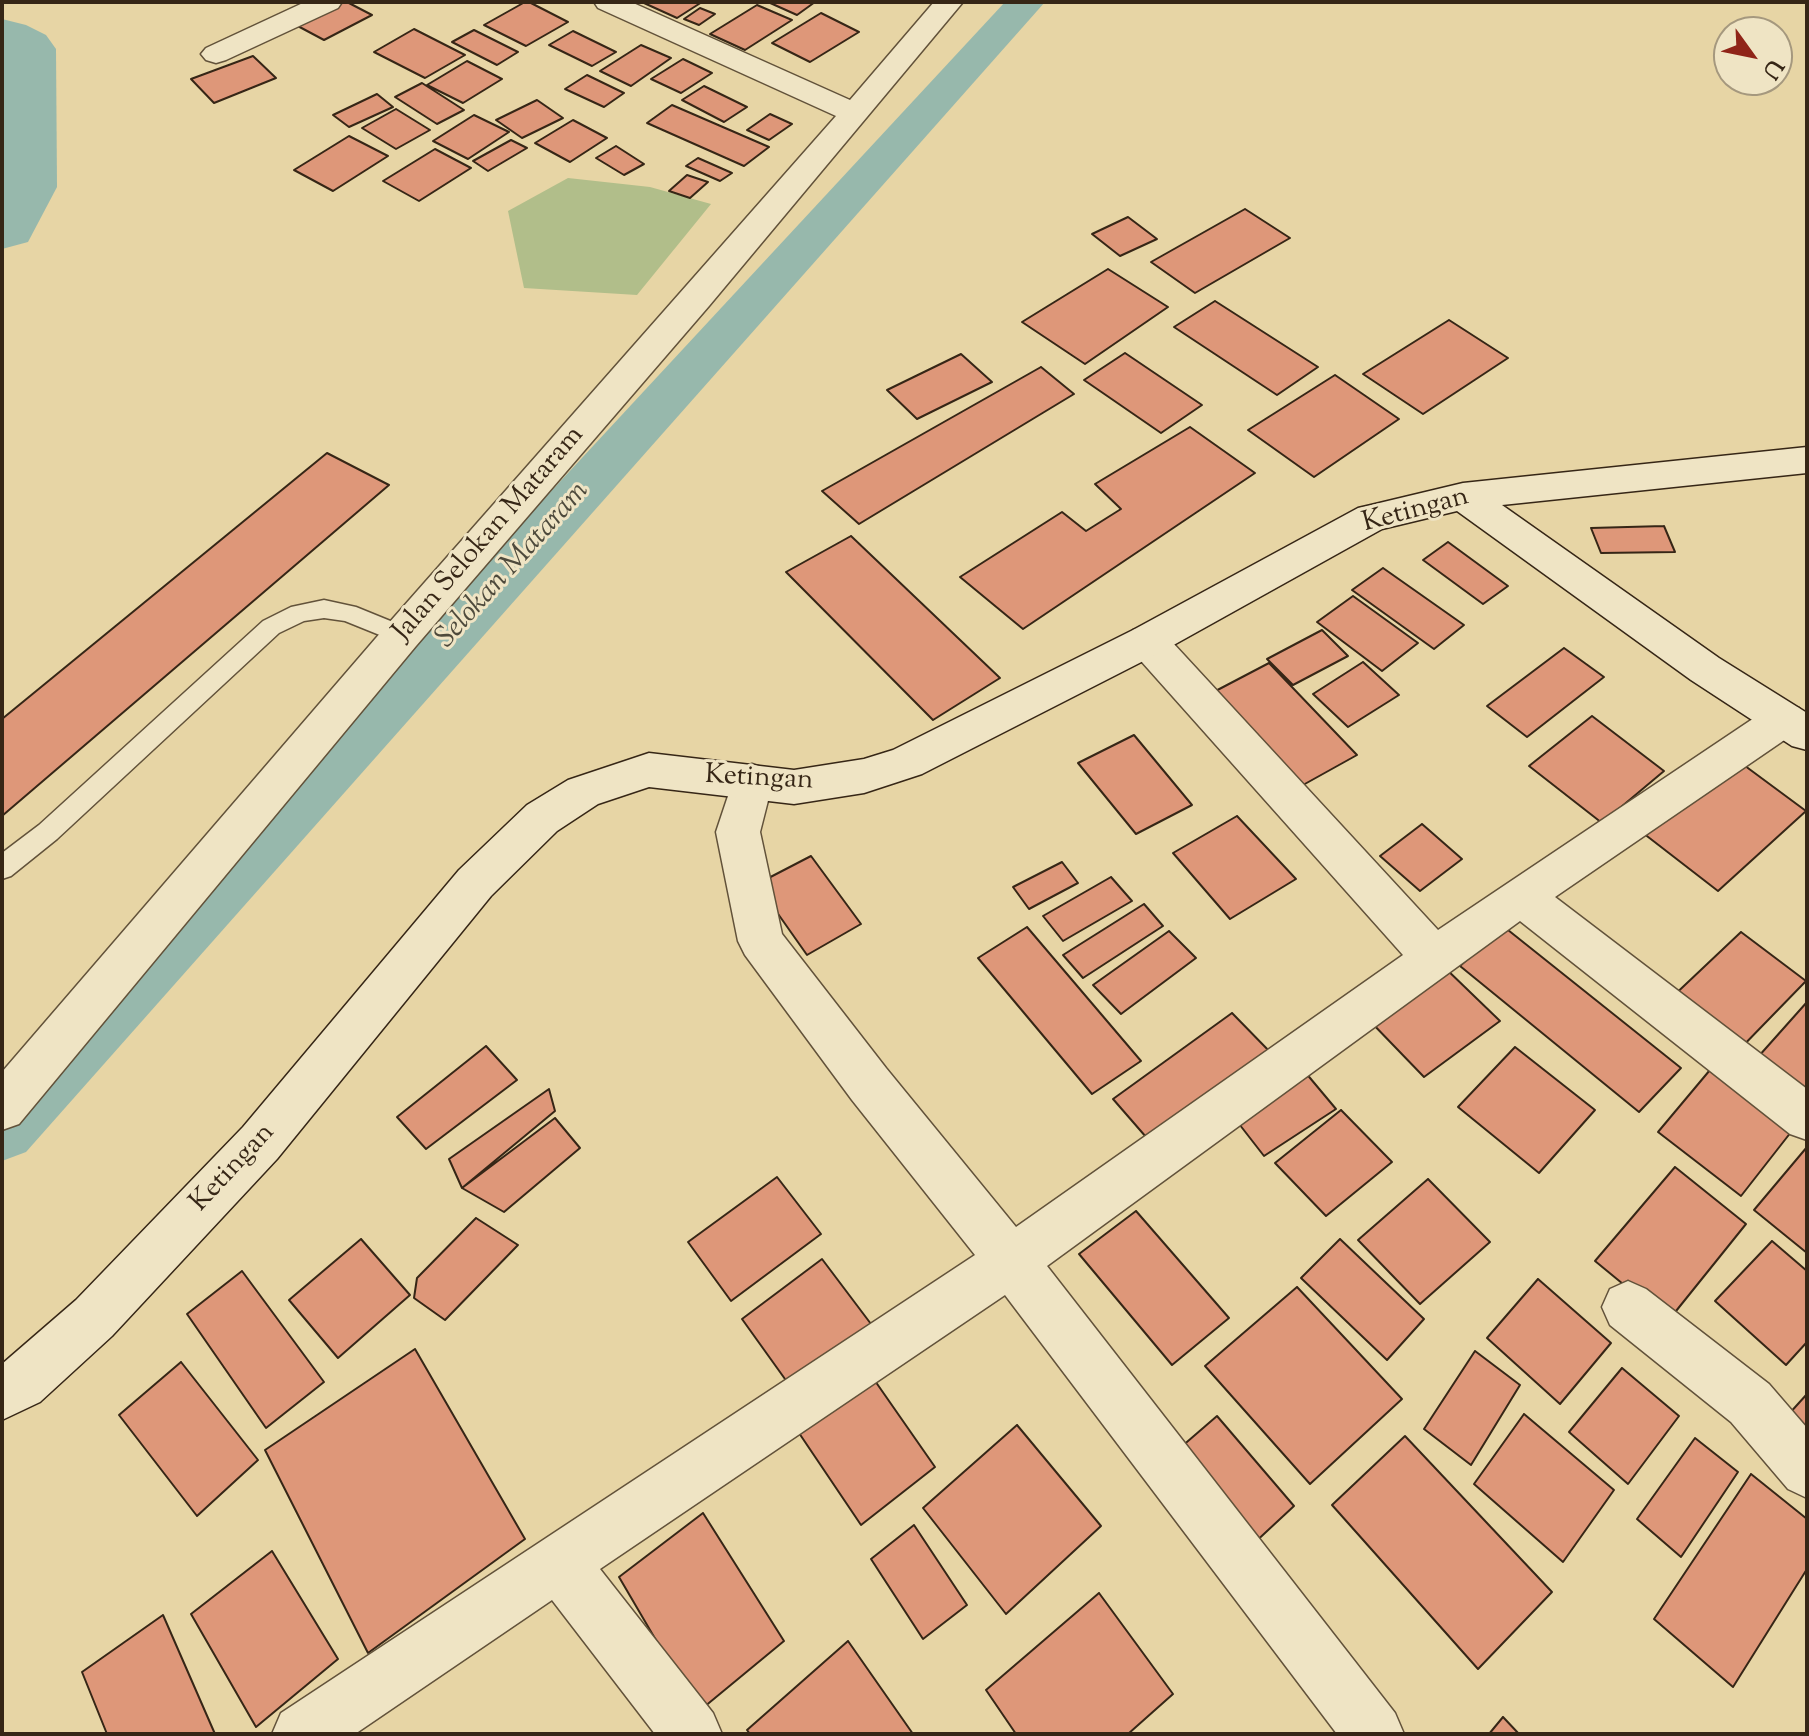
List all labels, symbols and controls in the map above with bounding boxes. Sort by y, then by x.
north arrow [1713,16,1793,96]
text: U [1753,52,1790,84]
street label: Jalan Selokan Mataram [387,420,593,650]
water label: Selokan Mataram [430,475,598,657]
street label: Ketingan [1359,482,1473,542]
street label: Ketingan [704,760,814,800]
street label: Ketingan [185,1118,283,1220]

